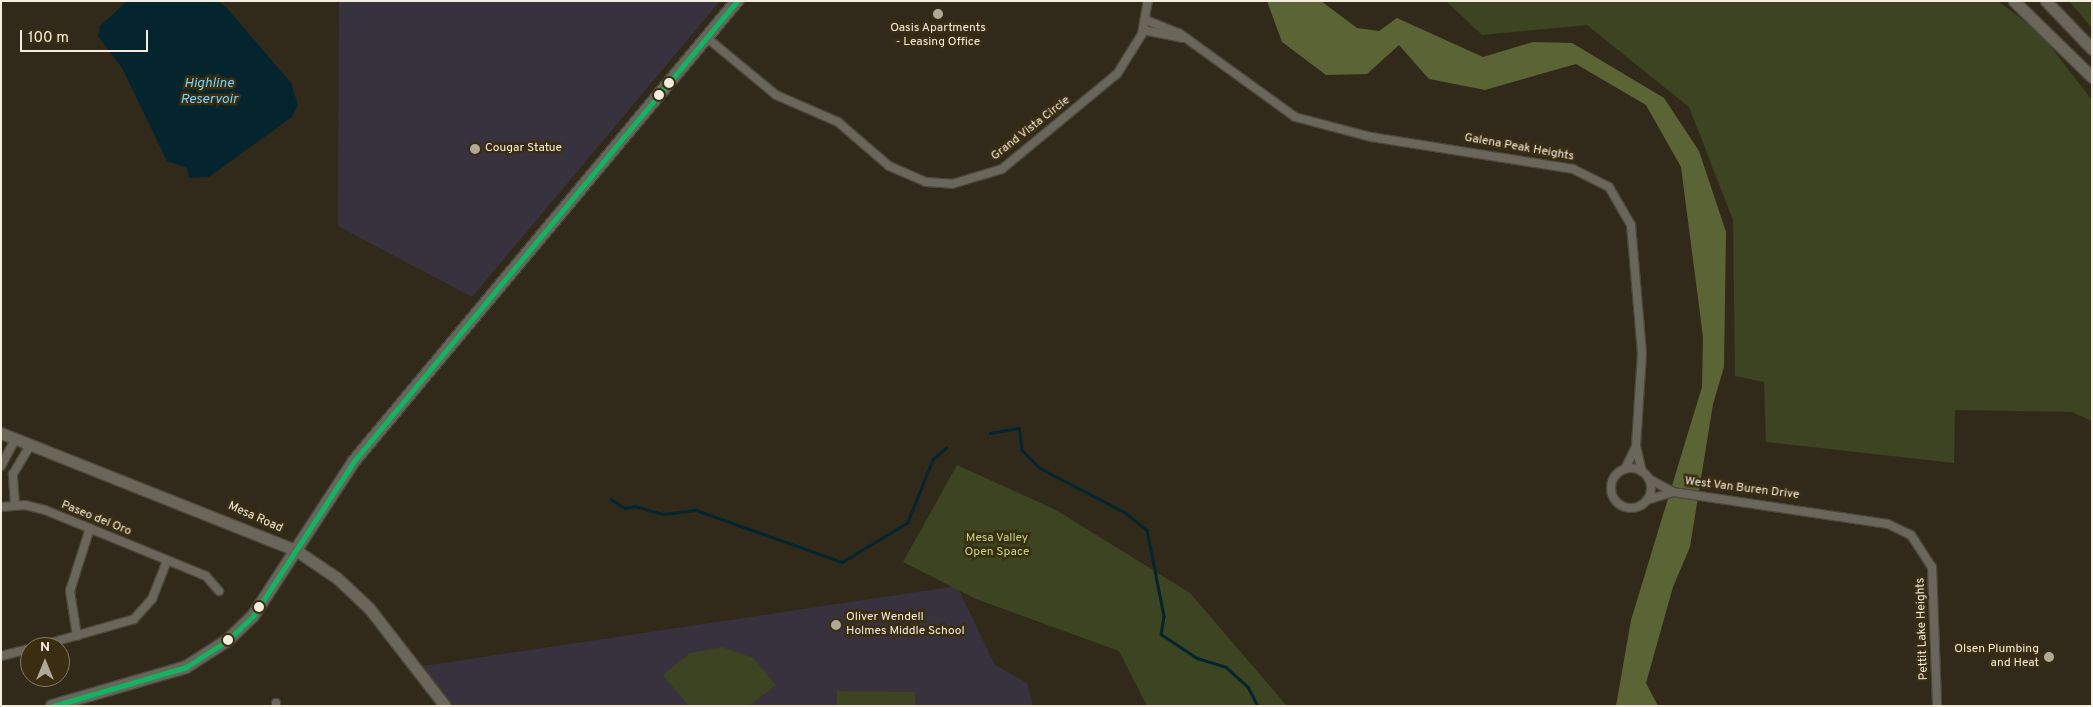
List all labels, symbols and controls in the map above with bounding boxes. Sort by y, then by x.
marker: Oasis Apartments - Leasing Office [932,8,944,20]
scale bar [22,20,150,52]
place label: Oasis Apartments - Leasing Office [890,22,986,50]
text: 100 m [28,29,69,48]
water label: Highline Reservoir [180,76,238,108]
unlabelled marker [664,78,674,88]
unlabelled marker [654,90,664,100]
street label: Grand Vista Circle [989,94,1073,164]
street label: Galena Peak Heights [1463,131,1575,165]
place label: Cougar Statue [485,142,562,156]
marker: Cougar Statue [469,143,481,155]
street label: West Van Buren Drive [1684,475,1800,503]
street label: Paseo del Oro [59,498,133,540]
street label: Mesa Road [225,500,285,536]
park label: Mesa Valley Open Space [964,532,1030,560]
street label: Pettit Lake Heights [1914,577,1932,681]
unlabelled marker [254,602,264,612]
place label: Oliver Wendell Holmes Middle School [846,611,965,639]
marker: Oliver Wendell Holmes Middle School [830,619,842,631]
unlabelled marker [223,635,233,645]
north arrow [20,637,70,687]
text: N [40,639,50,656]
place label: Olsen Plumbing and Heat [1954,643,2039,671]
marker: Olsen Plumbing and Heat [2043,651,2055,663]

